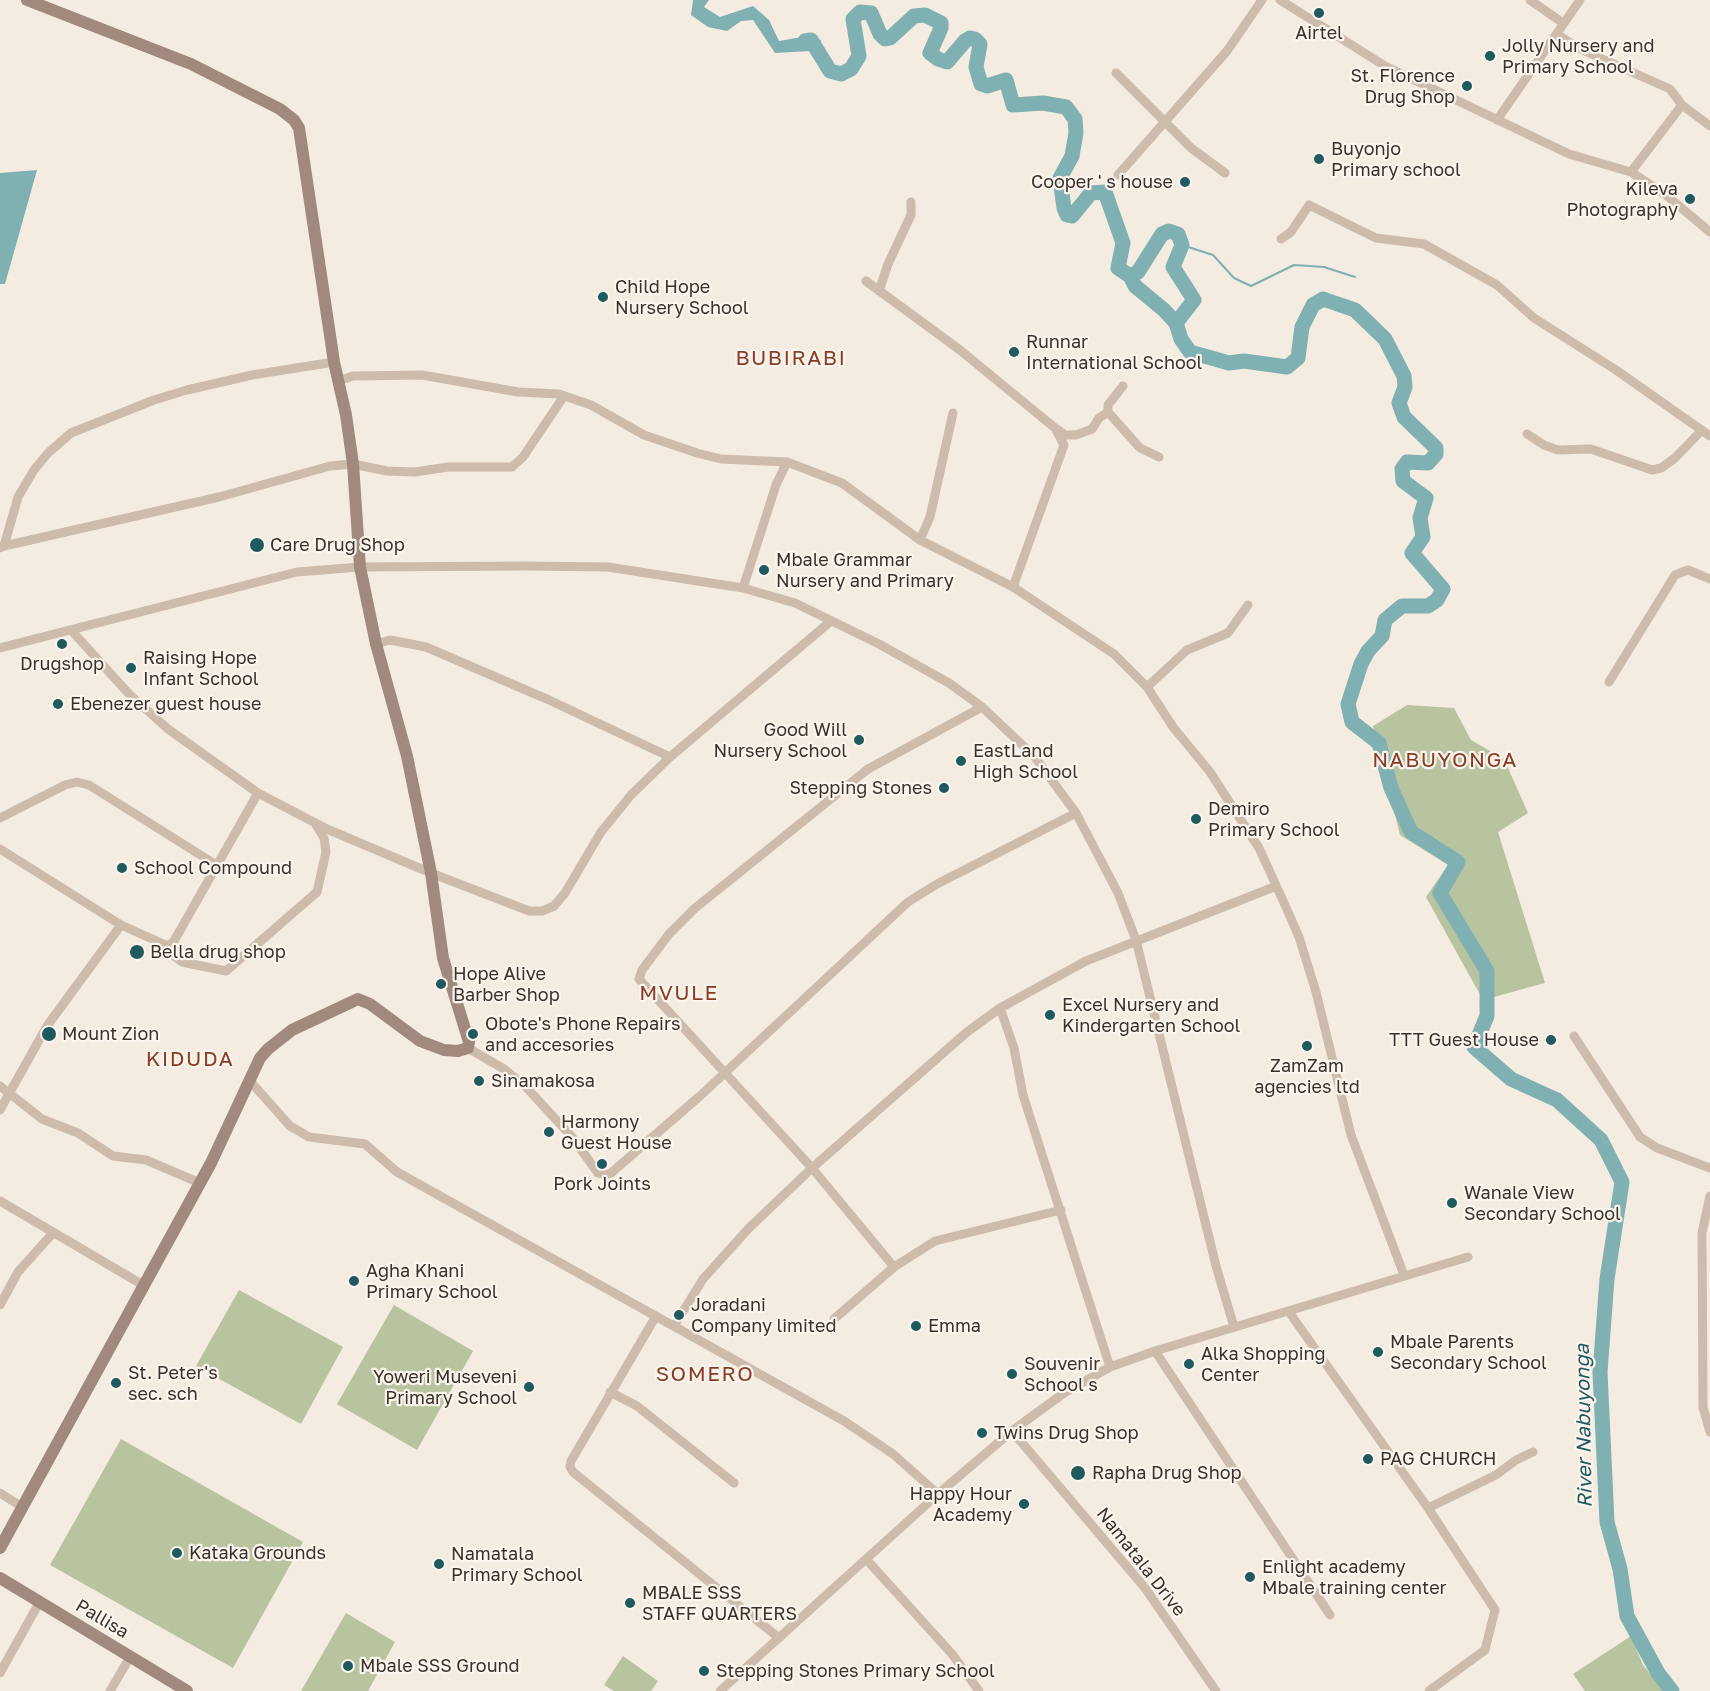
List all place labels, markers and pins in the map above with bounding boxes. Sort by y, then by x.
marker: Airtel [1312,6,1326,20]
place label: Airtel [1295,22,1343,44]
place label: Jolly Nursery and Primary School [1502,35,1655,78]
marker: Jolly Nursery and Primary School [1483,49,1497,63]
place label: St. Florence Drug Shop [1351,65,1455,107]
marker: St. Florence Drug Shop [1460,79,1474,93]
place label: Buyonjo Primary school [1331,138,1461,180]
marker: Buyonjo Primary school [1312,152,1326,166]
place label: Cooper ' s house [1031,171,1173,193]
marker: Cooper ' s house [1178,175,1192,189]
place label: Kileva Photography [1566,178,1678,220]
marker: Kileva Photography [1683,192,1697,206]
place label: Child Hope Nursery School [615,276,748,318]
marker: Child Hope Nursery School [596,290,610,304]
place label: Runnar International School [1026,331,1202,374]
marker: Runnar International School [1007,345,1021,359]
place label: Care Drug Shop [270,534,405,556]
marker: Care Drug Shop [248,536,266,554]
place label: Mbale Grammar Nursery and Primary [776,549,954,592]
marker: Mbale Grammar Nursery and Primary [757,563,771,577]
marker: Drugshop [55,637,69,651]
place label: Raising Hope Infant School [143,647,258,690]
place label: Drugshop [20,653,104,675]
marker: Raising Hope Infant School [124,661,138,675]
place label: Ebenezer guest house [70,693,262,715]
marker: Ebenezer guest house [51,697,65,711]
place label: Good Will Nursery School [714,719,847,762]
marker: Good Will Nursery School [852,733,866,747]
place label: EastLand High School [973,740,1078,783]
marker: EastLand High School [954,754,968,768]
place label: Stepping Stones [789,777,932,799]
marker: Stepping Stones [937,781,951,795]
place label: Demiro Primary School [1208,798,1340,840]
marker: Demiro Primary School [1189,812,1203,826]
place label: School Compound [134,857,292,879]
marker: School Compound [115,861,129,875]
place label: Bella drug shop [150,941,286,963]
marker: Bella drug shop [128,943,146,961]
place label: Hope Alive Barber Shop [453,963,560,1006]
marker: Hope Alive Barber Shop [434,977,448,991]
place label: Excel Nursery and Kindergarten School [1062,994,1240,1036]
marker: Excel Nursery and Kindergarten School [1043,1008,1057,1022]
place label: Obote's Phone Repairs and accesories [485,1013,680,1056]
place label: Mount Zion [62,1023,159,1045]
marker: Mount Zion [40,1025,58,1043]
marker: Obote's Phone Repairs and accesories [466,1027,480,1041]
place label: TTT Guest House [1389,1029,1539,1051]
marker: TTT Guest House [1544,1033,1558,1047]
marker: ZamZam agencies ltd [1300,1039,1314,1053]
place label: ZamZam agencies ltd [1254,1055,1360,1098]
place label: Sinamakosa [491,1070,595,1092]
marker: Sinamakosa [472,1074,486,1088]
place label: Harmony Guest House [561,1111,672,1154]
marker: Harmony Guest House [542,1125,556,1139]
marker: Pork Joints [595,1157,609,1171]
place label: Pork Joints [553,1173,651,1195]
place label: Wanale View Secondary School [1464,1182,1621,1224]
marker: Wanale View Secondary School [1445,1196,1459,1210]
place label: Agha Khani Primary School [366,1260,498,1302]
marker: Agha Khani Primary School [347,1274,361,1288]
place label: Joradani Company limited [691,1294,837,1336]
marker: Joradani Company limited [672,1308,686,1322]
place label: Emma [928,1315,981,1337]
marker: Emma [909,1319,923,1333]
place label: Mbale Parents Secondary School [1390,1331,1547,1374]
place label: Alka Shopping Center [1201,1343,1326,1386]
marker: Mbale Parents Secondary School [1371,1345,1385,1359]
place label: Souvenir School s [1024,1353,1100,1396]
marker: Alka Shopping Center [1182,1357,1196,1371]
place label: St. Peter's sec. sch [128,1362,218,1404]
place label: Yoweri Museveni Primary School [373,1366,517,1408]
marker: Souvenir School s [1005,1367,1019,1381]
marker: St. Peter's sec. sch [109,1376,123,1390]
marker: Yoweri Museveni Primary School [522,1380,536,1394]
place label: Twins Drug Shop [994,1422,1139,1444]
marker: Twins Drug Shop [975,1426,989,1440]
place label: PAG CHURCH [1380,1448,1496,1470]
marker: PAG CHURCH [1361,1452,1375,1466]
place label: Rapha Drug Shop [1092,1462,1242,1484]
marker: Rapha Drug Shop [1069,1464,1087,1482]
place label: Happy Hour Academy [909,1483,1012,1526]
marker: Happy Hour Academy [1017,1497,1031,1511]
place label: Kataka Grounds [189,1542,326,1564]
place label: Namatala Primary School [451,1543,583,1586]
marker: Kataka Grounds [170,1546,184,1560]
place label: Enlight academy Mbale training center [1262,1556,1447,1598]
marker: Namatala Primary School [432,1557,446,1571]
marker: Enlight academy Mbale training center [1243,1570,1257,1584]
place label: MBALE SSS STAFF QUARTERS [642,1582,797,1624]
marker: MBALE SSS STAFF QUARTERS [623,1596,637,1610]
place label: Mbale SSS Ground [360,1655,520,1677]
marker: Mbale SSS Ground [341,1659,355,1673]
place label: Stepping Stones Primary School [716,1660,995,1682]
marker: Stepping Stones Primary School [697,1664,711,1678]

